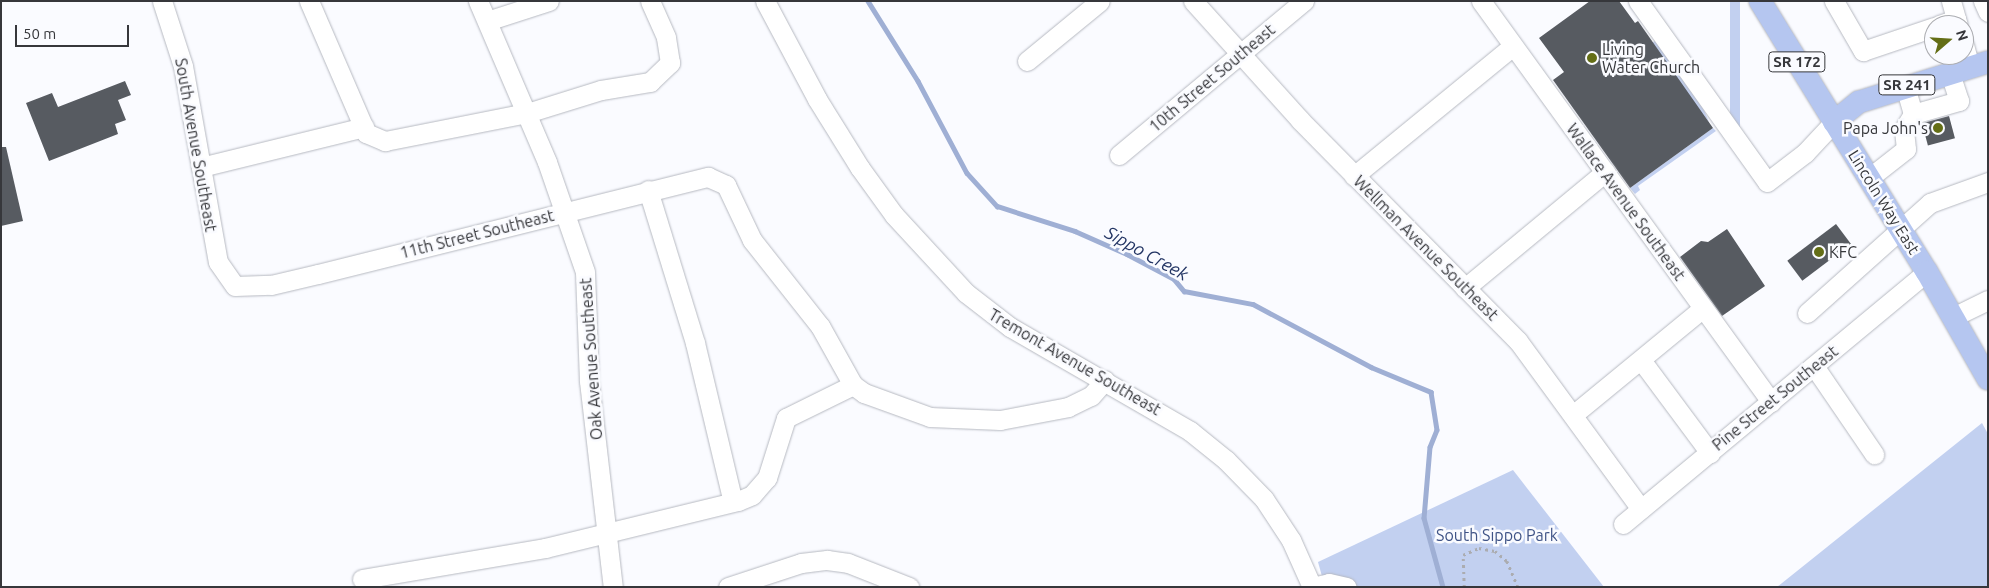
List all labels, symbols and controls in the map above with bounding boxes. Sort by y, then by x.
scale bar [18,15,131,47]
north arrow [1924,15,1974,65]
street label: 10th Street Southeast [1145,20,1279,136]
text: 50 m [23,25,56,42]
text: N [1953,28,1972,43]
place label: Living Water Church [1602,39,1700,77]
road number: SR 172 [1768,50,1826,74]
marker: Living Water Church [1586,52,1598,64]
street label: South Avenue Southeast [171,57,221,233]
road number: SR 241 [1878,72,1936,98]
place label: Papa John's [1843,118,1928,138]
street label: Wallace Avenue Southeast [1563,120,1689,284]
marker: Papa John's [1932,122,1944,134]
street label: Lincoln Way East [1844,146,1924,258]
street label: Wellman Avenue Southeast [1350,172,1502,324]
street label: 11th Street Southeast [398,206,556,262]
water label: Sippo Creek [1101,221,1193,285]
place label: KFC [1829,242,1857,262]
marker: KFC [1813,246,1825,258]
street label: Oak Avenue Southeast [576,277,606,441]
street label: Tremont Avenue Southeast [985,305,1165,419]
street label: Pine Street Southeast [1708,341,1842,455]
park label: South Sippo Park [1436,525,1558,545]

